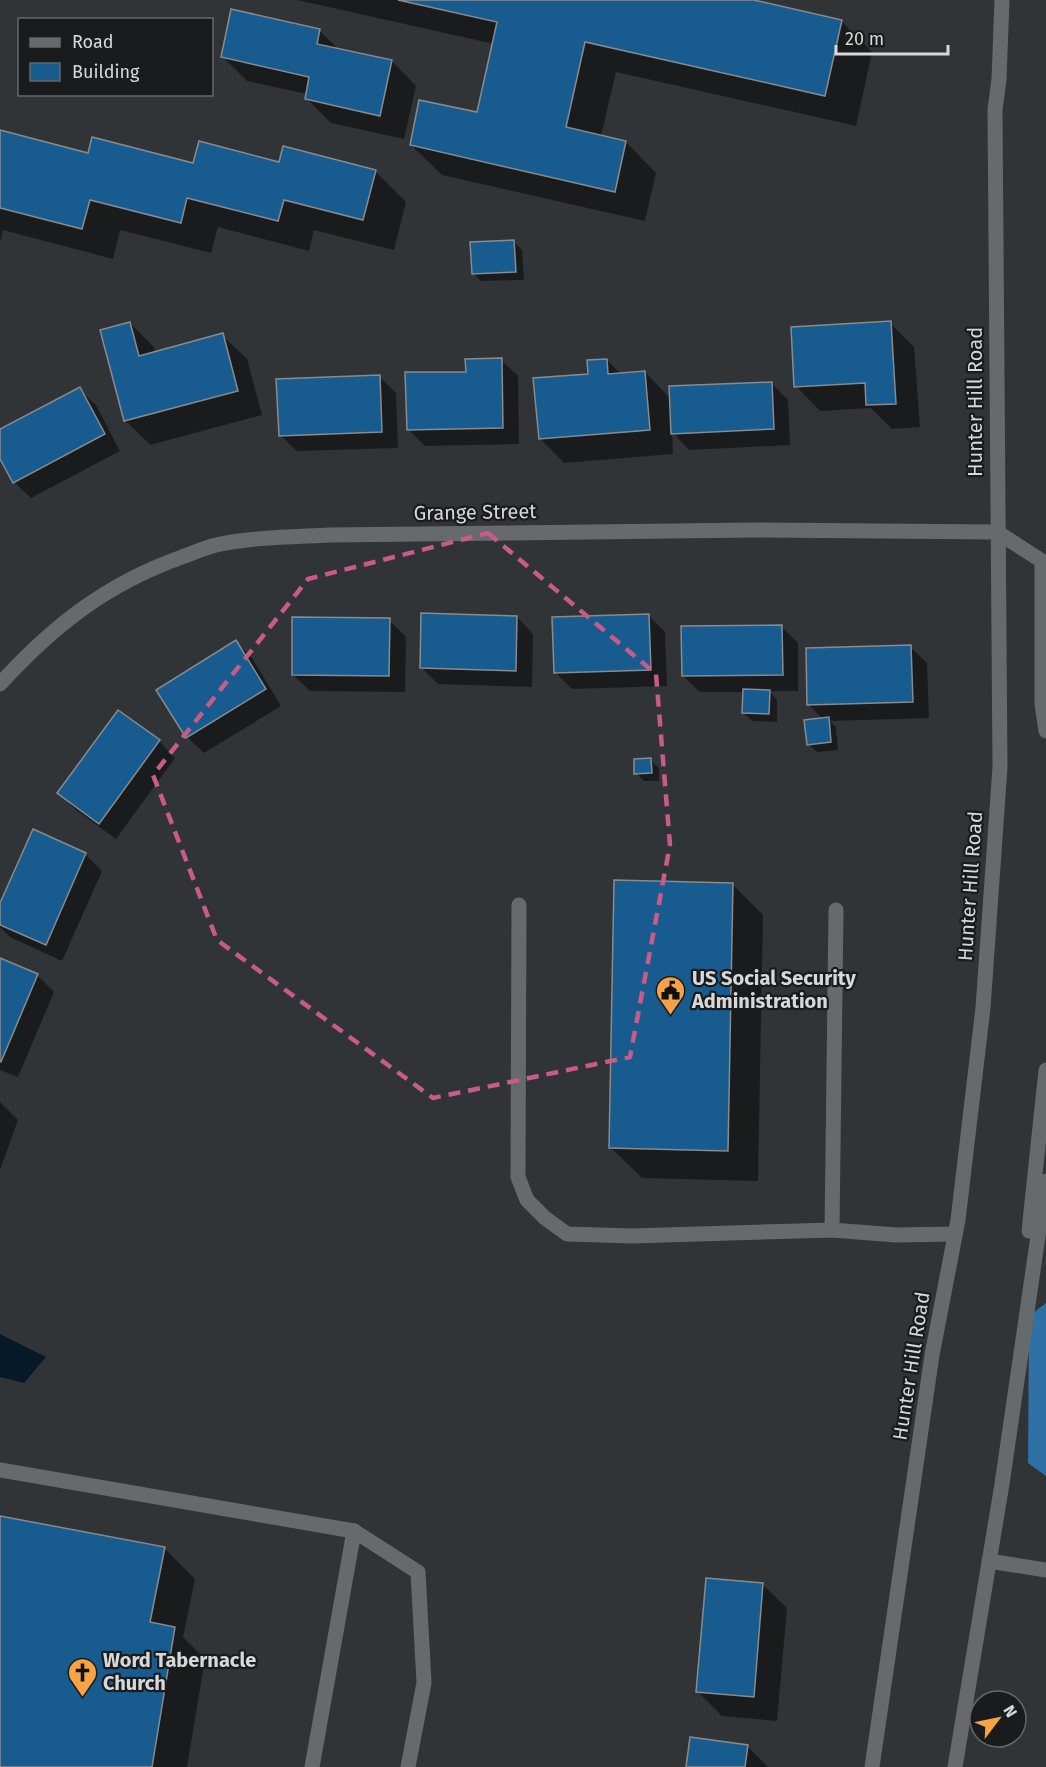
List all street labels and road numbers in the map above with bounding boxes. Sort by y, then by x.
street label: Hunter Hill Road [963,327,987,477]
street label: Grange Street [413,499,537,525]
street label: Hunter Hill Road [953,810,987,962]
street label: Hunter Hill Road [887,1290,935,1442]

